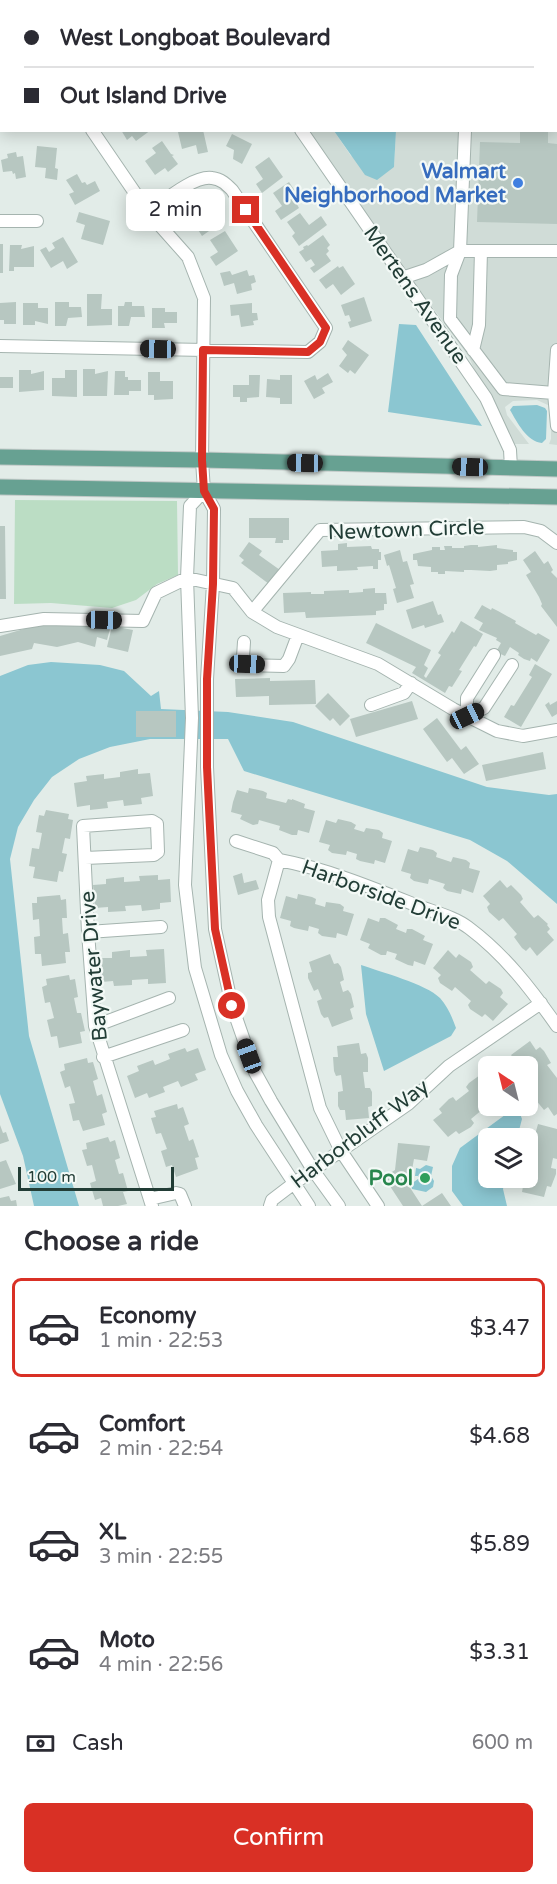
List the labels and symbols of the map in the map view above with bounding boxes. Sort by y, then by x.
place label: Walmart Neighborhood Market [284,159,506,208]
marker: Walmart Neighborhood Market [511,176,525,190]
callout: 2 min [126,189,225,231]
route end [232,196,259,223]
street label: Mertens Avenue [358,221,472,369]
car [140,340,176,358]
car [287,454,323,472]
car [452,457,488,477]
street label: Newtown Circle [327,515,485,545]
car [86,611,122,629]
car [229,654,265,674]
car [447,700,487,732]
street label: Harborside Drive [298,855,464,935]
street label: Baywater Drive [75,890,113,1042]
route start [218,992,245,1019]
car [234,1036,264,1076]
north arrow [478,1056,538,1116]
street label: Harborbluff Way [286,1074,434,1194]
scale bar [18,1164,174,1192]
place label: Pool [368,1166,413,1191]
marker: Pool [418,1171,432,1185]

